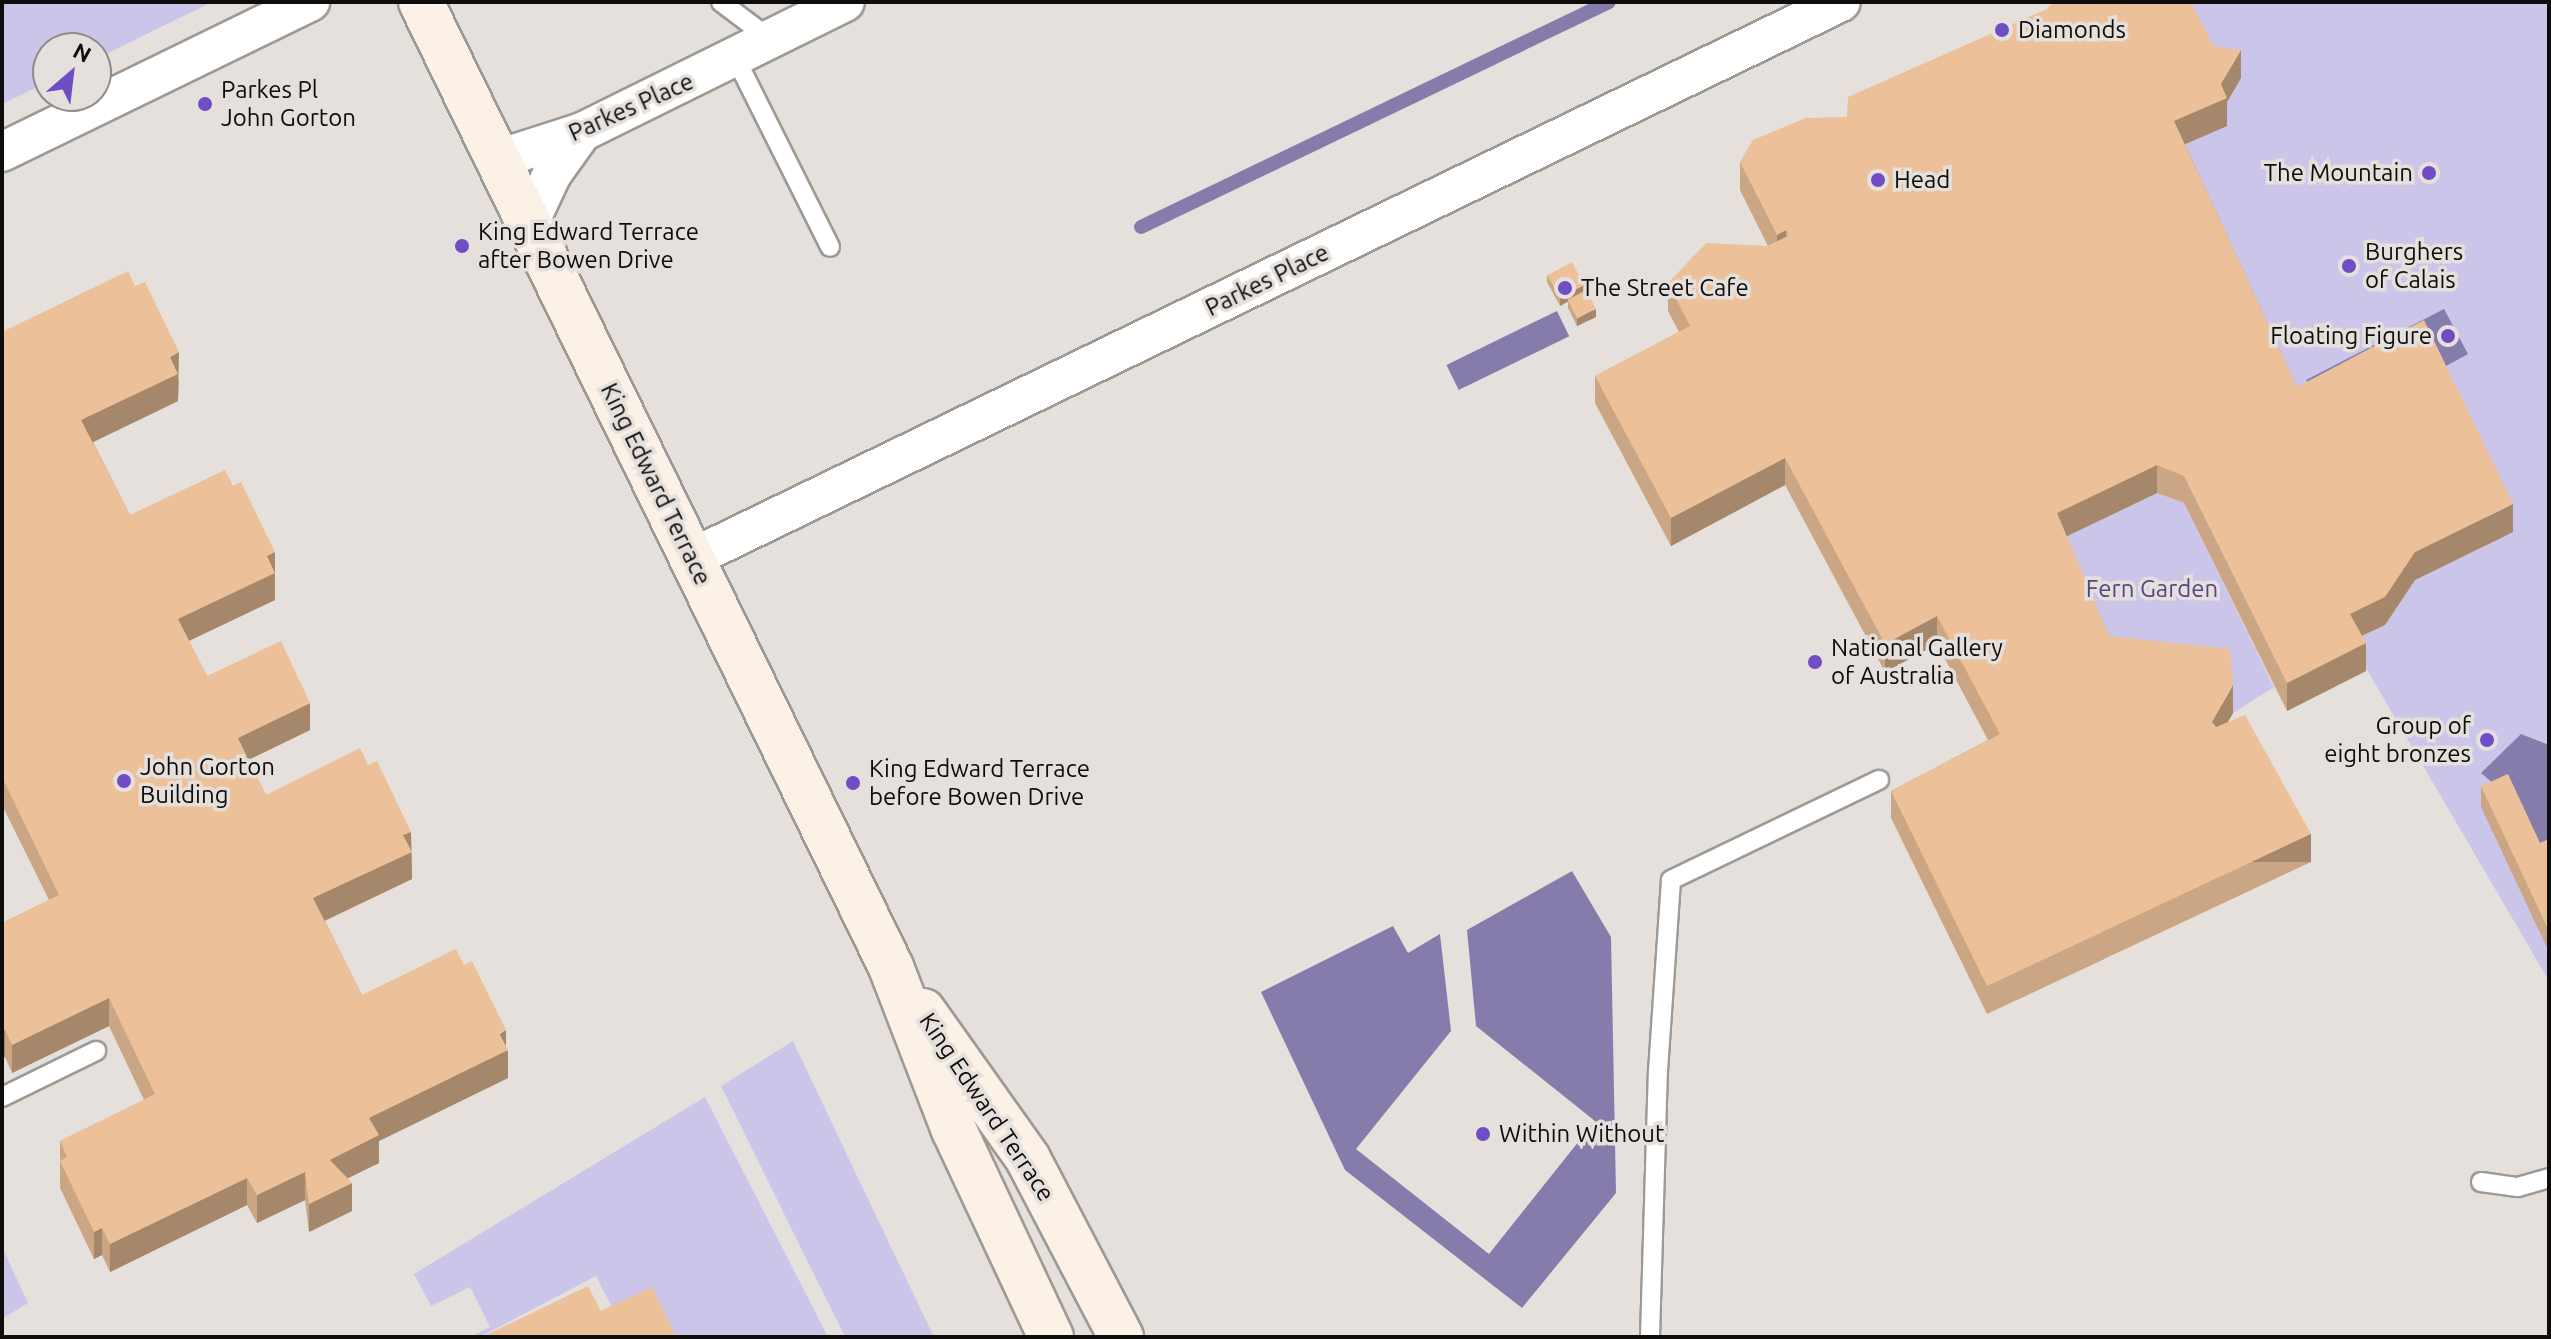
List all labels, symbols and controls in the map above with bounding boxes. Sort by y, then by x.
place label: Diamonds [2018,16,2126,44]
marker: Diamonds [1993,21,2011,39]
north arrow [32,32,112,112]
text: N [69,37,96,67]
street label: Parkes Place [564,67,698,147]
place label: Parkes Pl John Gorton [221,76,356,132]
marker: Parkes Pl John Gorton [196,95,214,113]
place label: The Mountain [2264,159,2413,187]
marker: The Mountain [2420,164,2438,182]
place label: Head [1894,166,1950,194]
marker: Head [1869,171,1887,189]
place label: King Edward Terrace after Bowen Drive [478,218,699,274]
marker: King Edward Terrace after Bowen Drive [453,237,471,255]
street label: Parkes Place [1201,238,1333,322]
place label: Burghers of Calais [2365,238,2463,294]
marker: Burghers of Calais [2340,257,2358,275]
place label: The Street Cafe [1581,274,1749,302]
marker: The Street Cafe [1556,279,1574,297]
place label: Floating Figure [2270,322,2432,350]
marker: Floating Figure [2439,327,2457,345]
street label: King Edward Terrace [595,378,717,590]
park label: Fern Garden [2086,575,2218,603]
place label: National Gallery of Australia [1831,634,2003,690]
marker: National Gallery of Australia [1806,653,1824,671]
place label: Group of eight bronzes [2324,712,2471,768]
marker: Group of eight bronzes [2478,731,2496,749]
place label: John Gorton Building [140,753,275,809]
place label: King Edward Terrace before Bowen Drive [869,755,1090,811]
marker: John Gorton Building [115,772,133,790]
marker: King Edward Terrace before Bowen Drive [844,774,862,792]
street label: King Edward Terrace [913,1007,1061,1207]
place label: Within Without [1499,1120,1665,1148]
marker: Within Without [1474,1125,1492,1143]

